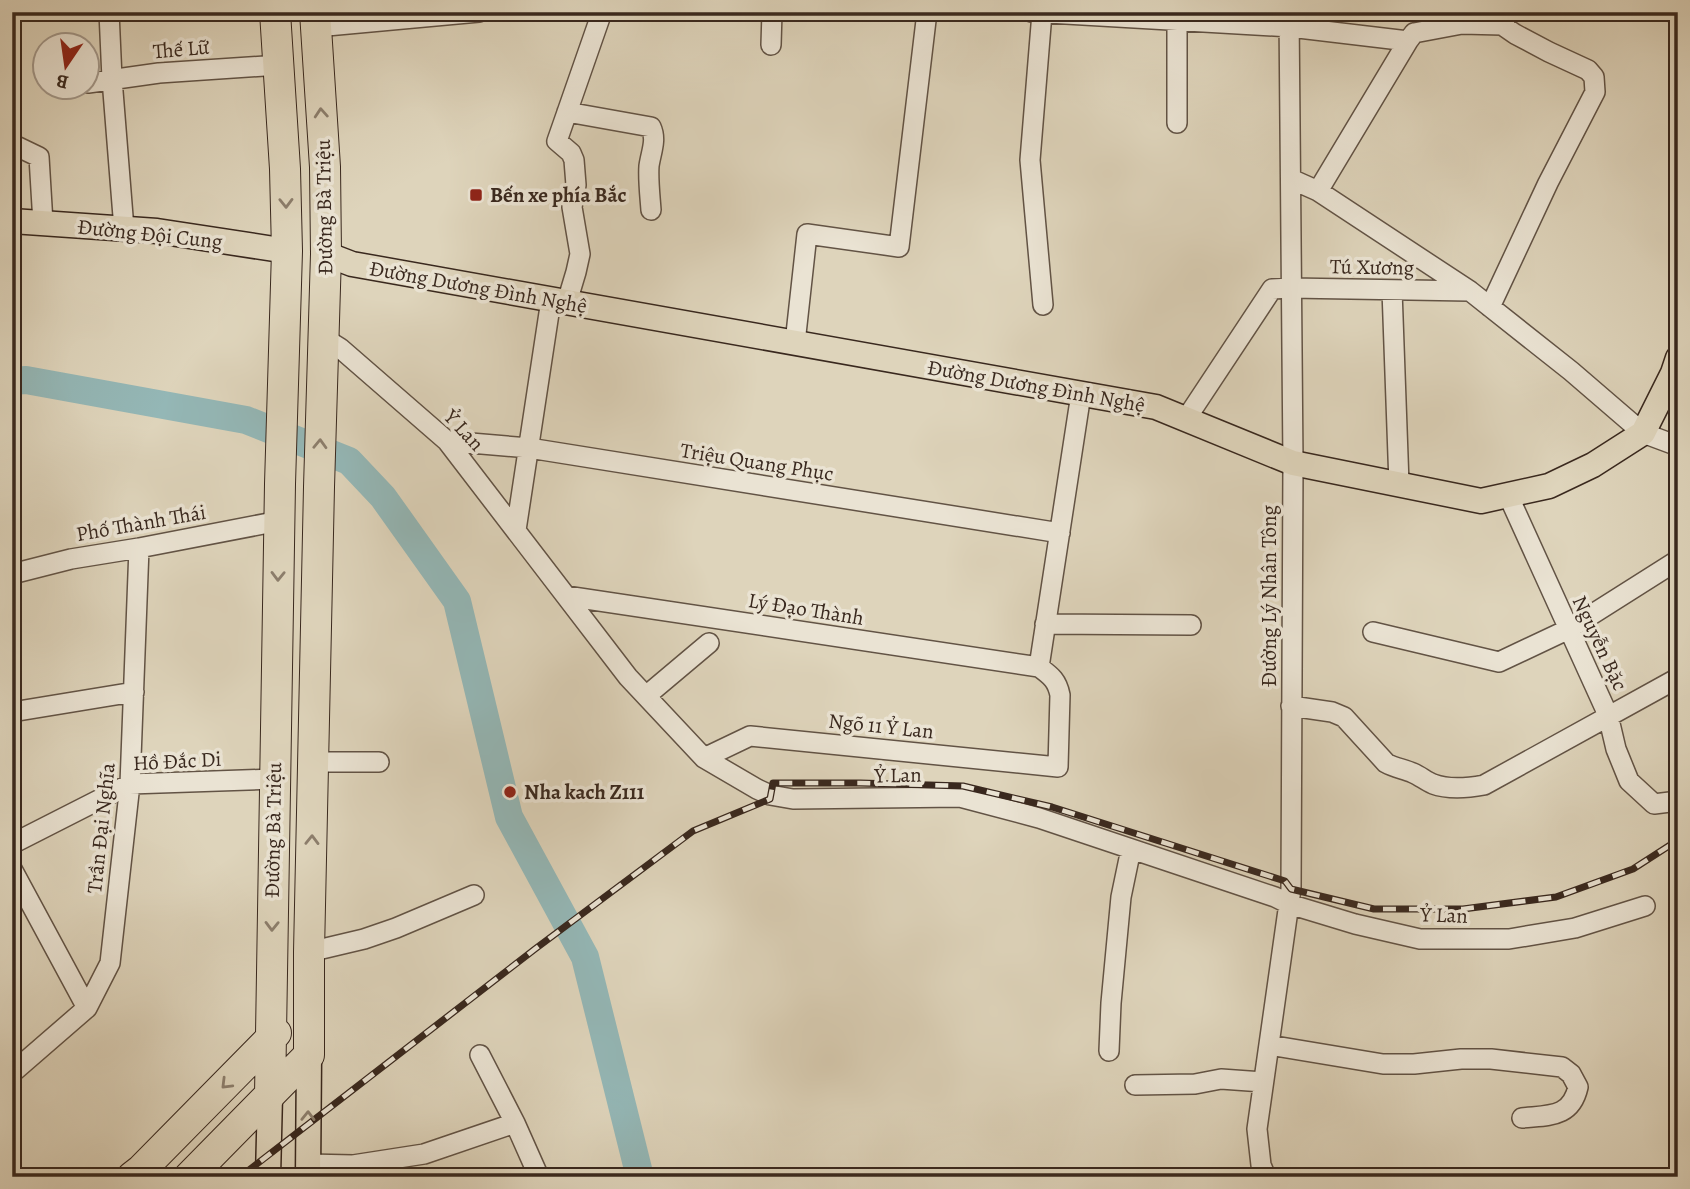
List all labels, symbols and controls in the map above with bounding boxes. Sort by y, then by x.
north arrow [32,32,102,102]
street label: Thế Lữ [152,33,211,65]
text: B [54,68,71,96]
one-way arrow [314,107,329,118]
street label: Đường Bà Triệu [309,138,339,275]
place label: Bến xe phía Bắc [490,181,627,209]
marker: Bến xe phía Bắc [468,187,484,203]
one-way arrow [278,198,294,208]
street label: Đường Đội Cung [76,212,224,256]
street label: Tú Xương [1330,252,1415,282]
street label: Đường Dương Đình Nghệ [367,254,589,320]
street label: Đường Dương Đình Nghệ [925,353,1147,419]
street label: Ỷ Lan [437,402,490,457]
street label: Triệu Quang Phục [678,436,836,488]
one-way arrow [313,438,328,449]
street label: Phố Thành Thái [74,498,208,548]
street label: Đường Lý Nhân Tông [1255,505,1283,687]
one-way arrow [270,572,286,582]
street label: Lý Đạo Thành [746,586,866,632]
street label: Nguyễn Bặc [1566,591,1634,695]
street label: Ngõ 11 Ỷ Lan [827,707,935,745]
street label: Hồ Đắc Di [132,745,222,777]
street label: Trần Đại Nghĩa [80,761,122,895]
street label: Đường Bà Triệu [258,761,288,898]
street label: Ỷ Lan [873,761,922,789]
place label: Nha kach Z111 [524,778,645,806]
marker: Nha kach Z111 [502,784,518,800]
one-way arrow [304,834,320,845]
street label: Ỷ Lan [1419,900,1468,930]
one-way arrow [264,921,279,932]
one-way arrow [222,1076,234,1088]
one-way arrow [301,1110,316,1121]

